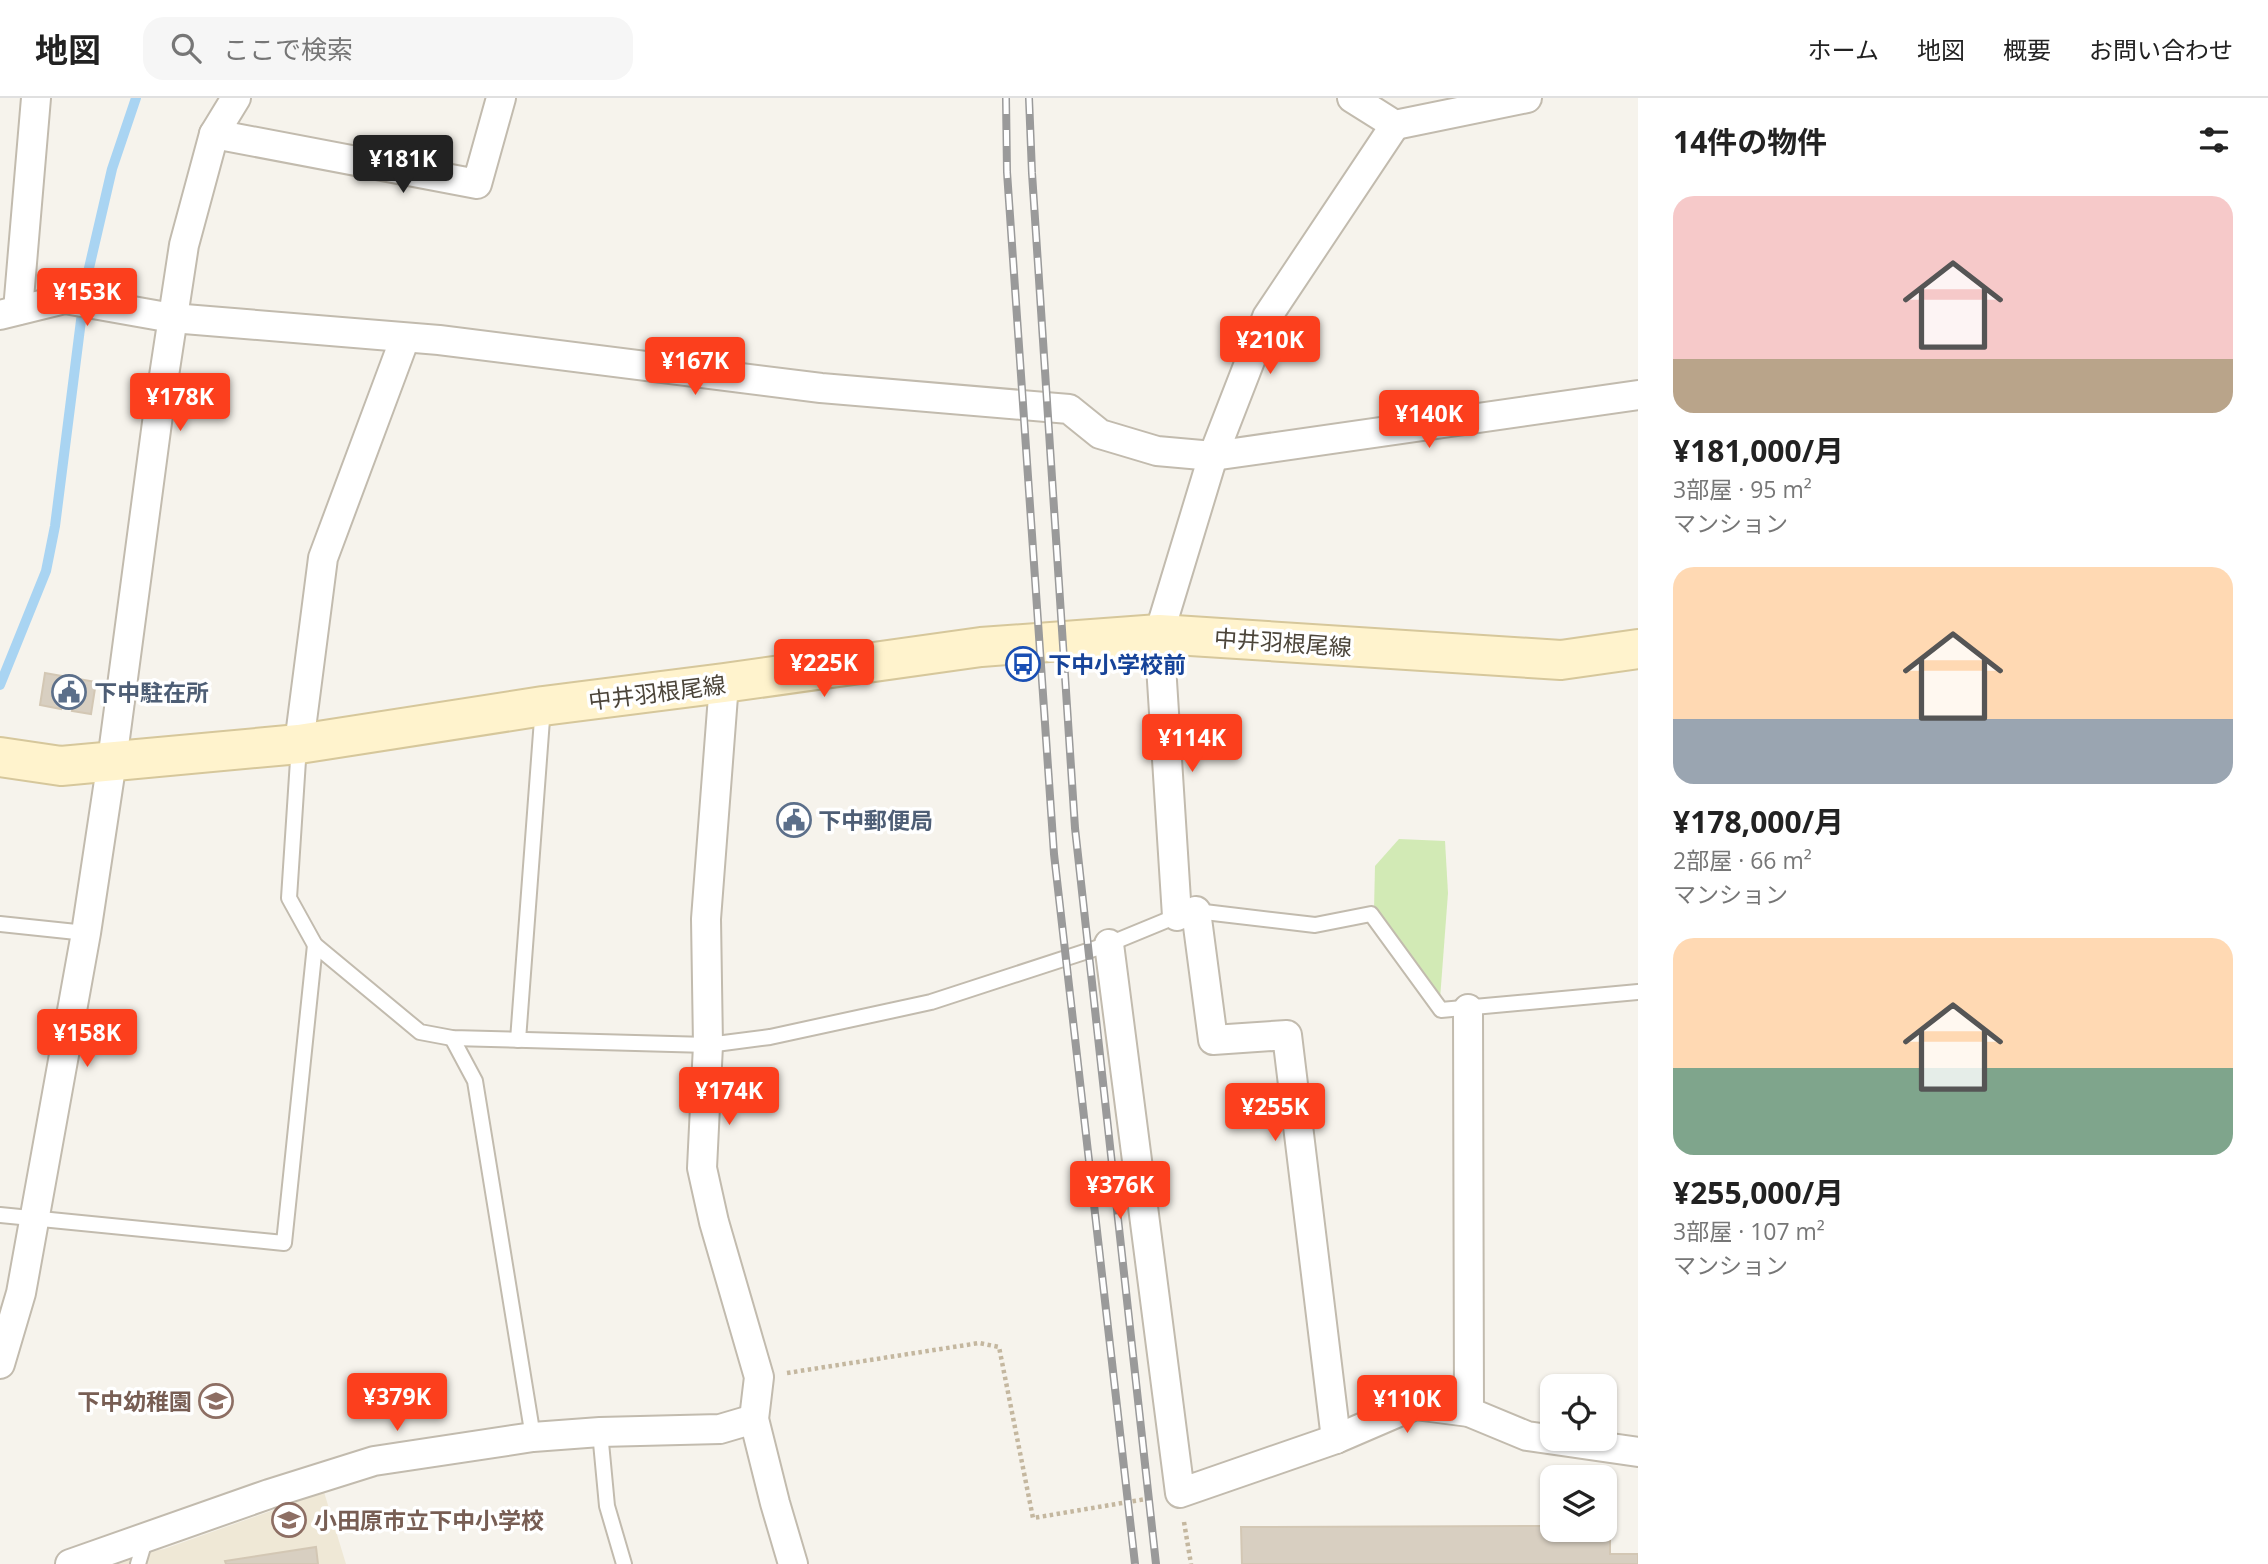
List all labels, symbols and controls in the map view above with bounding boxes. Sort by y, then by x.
search box [143,17,633,80]
text: 地図 [35,27,101,72]
icon: search [167,29,205,67]
text: ここで検索 [223,31,353,67]
text: ホーム [1808,33,1879,66]
text: 地図 [1917,33,1965,66]
text: 概要 [2003,33,2051,66]
text: お問い合わせ [2089,33,2233,66]
text: 14件の物件 [1673,121,1827,162]
icon: filters [2195,121,2233,159]
pin: ¥181K [354,136,452,195]
text: ¥181K [369,142,437,174]
icon: home [1890,242,2016,368]
pin: ¥153K [38,268,136,328]
text: ¥153K [53,275,121,307]
pin: ¥210K [1221,316,1319,376]
text: ¥210K [1236,323,1304,355]
pin: ¥167K [646,338,744,397]
text: ¥167K [661,344,729,376]
pin: ¥178K [131,374,229,433]
text: ¥178K [146,380,214,412]
pin: ¥140K [1380,390,1478,450]
text: ¥140K [1395,397,1463,429]
text: ¥181,000/月 [1673,430,1844,471]
text: 3部屋 · 95 m² [1673,473,1812,505]
text: マンション [1673,507,1788,539]
icon: home [1890,613,2016,739]
street label: 中井羽根尾線 [1213,621,1353,663]
pin: ¥225K [775,640,873,699]
bus stop icon: 下中小学校前 [1004,645,1042,683]
text: ¥225K [790,646,858,678]
place label: 下中小学校前 [1048,648,1186,680]
street label: 中井羽根尾線 [587,668,727,716]
public building icon: 下中駐在所 [50,673,88,711]
place label: 下中駐在所 [94,676,209,708]
pin: ¥114K [1143,714,1241,774]
text: ¥114K [1158,721,1226,753]
public building icon: 下中郵便局 [775,801,813,839]
text: ¥178,000/月 [1673,801,1844,842]
place label: 下中郵便局 [818,804,933,836]
text: 2部屋 · 66 m² [1673,844,1812,876]
text: マンション [1673,878,1788,910]
icon: home [1890,984,2016,1110]
pin: ¥158K [38,1010,136,1069]
text: ¥158K [53,1016,121,1048]
pin: ¥174K [680,1068,778,1127]
text: ¥174K [695,1074,763,1106]
pin: ¥255K [1226,1084,1324,1143]
text: ¥255K [1241,1090,1309,1122]
pin: ¥376K [1071,1162,1169,1221]
text: ¥376K [1086,1168,1154,1200]
text: ¥255,000/月 [1673,1172,1844,1213]
text: 3部屋 · 107 m² [1673,1215,1825,1247]
text: マンション [1673,1249,1788,1281]
pin: ¥379K [348,1374,446,1433]
map controls [1540,1374,1617,1542]
button: locate [1540,1374,1617,1451]
pin: ¥110K [1358,1376,1456,1435]
text: ¥379K [363,1380,431,1412]
school or university icon: 下中幼稚園 [197,1382,235,1420]
text: ¥110K [1373,1382,1441,1414]
place label: 下中幼稚園 [77,1385,192,1417]
button: layers [1540,1465,1617,1542]
school or university icon: 小田原市立下中小学校 [270,1501,308,1539]
place label: 小田原市立下中小学校 [314,1504,544,1536]

